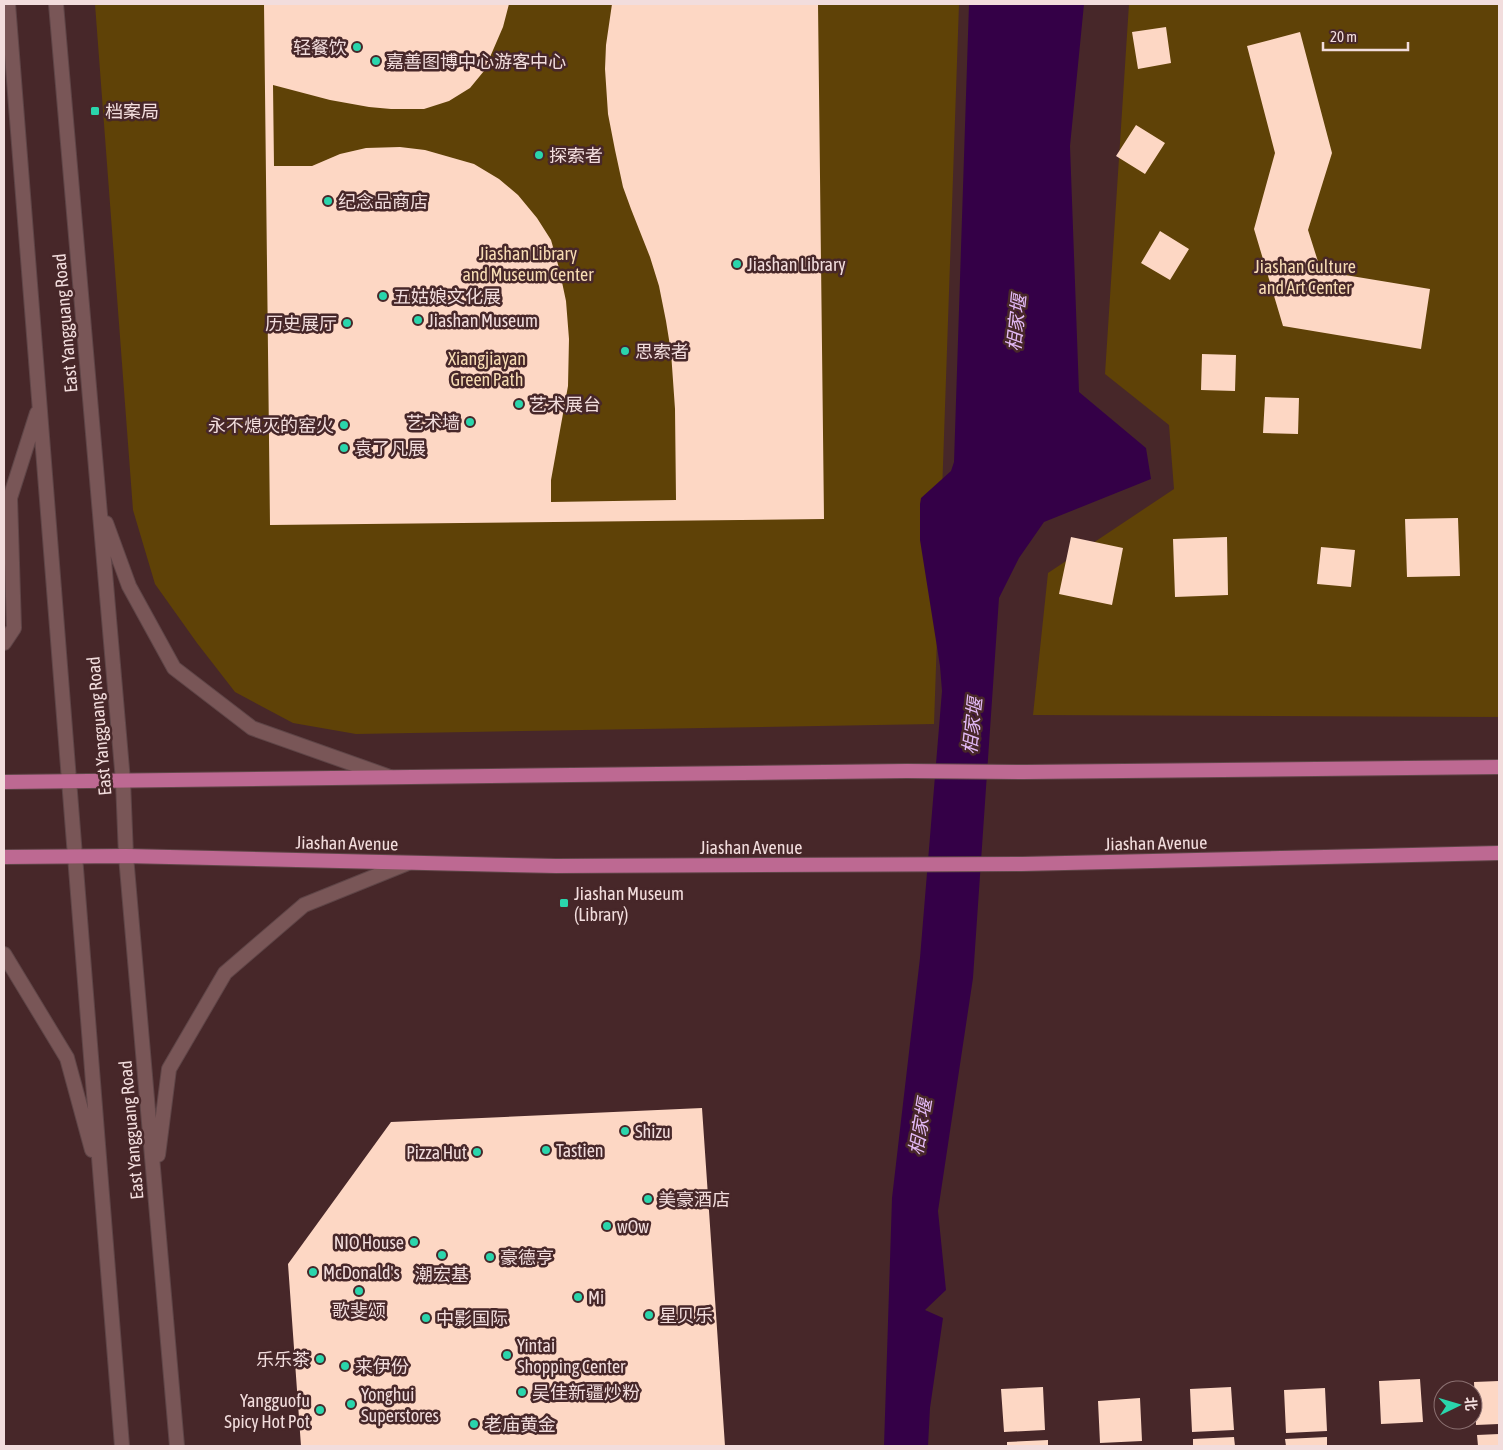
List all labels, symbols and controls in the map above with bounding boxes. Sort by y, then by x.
scale bar [1323,20,1408,52]
text: 20 m [1330,28,1357,45]
place label: 轻餐饮 [293,37,347,58]
marker: 轻餐饮 [351,41,363,53]
place label: 嘉善图博中心游客中心 [386,51,566,72]
marker: 嘉善图博中心游客中心 [370,55,382,67]
place label: 档案局 [105,101,159,122]
marker: 档案局 [89,105,101,117]
place label: 探索者 [549,145,603,166]
marker: 探索者 [533,149,545,161]
place label: 纪念品商店 [338,191,428,212]
marker: 纪念品商店 [322,195,334,207]
park label: Jiashan Library and Museum Center [463,243,594,285]
street label: East Yangguang Road [48,253,82,393]
place label: Jiashan Library [747,254,846,275]
park label: Jiashan Culture and Art Center [1254,256,1356,298]
marker: Jiashan Library [731,258,743,270]
place label: 五姑娘文化展 [393,286,501,307]
marker: 五姑娘文化展 [377,290,389,302]
water label: 相家堰 [1002,291,1030,353]
place label: Jiashan Museum [428,310,538,331]
place label: 历史展厅 [265,313,337,334]
marker: Jiashan Museum [412,314,424,326]
marker: 历史展厅 [341,317,353,329]
place label: 思索者 [635,341,689,362]
marker: 思索者 [619,345,631,357]
park label: Xiangjiayan Green Path [448,348,526,390]
place label: 艺术展台 [529,394,601,415]
marker: 艺术展台 [513,398,525,410]
place label: 艺术墙 [406,412,460,433]
place label: 永不熄灭的窑火 [208,415,334,436]
marker: 艺术墙 [464,416,476,428]
marker: 永不熄灭的窑火 [338,419,350,431]
place label: 袁了凡展 [354,438,426,459]
marker: 袁了凡展 [338,442,350,454]
street label: East Yangguang Road [82,656,116,796]
water label: 相家堰 [958,694,986,756]
street label: Jiashan Avenue [295,832,399,854]
street label: Jiashan Avenue [1104,832,1208,854]
street label: Jiashan Avenue [700,837,802,858]
place label: Jiashan Museum (Library) [574,883,684,925]
marker: Jiashan Museum (Library) [558,897,570,909]
street label: East Yangguang Road [114,1060,148,1200]
water label: 相家堰 [904,1094,936,1157]
place label: Shizu [635,1121,671,1142]
marker: Shizu [619,1125,631,1137]
place label: Tastien [556,1140,604,1161]
place label: Pizza Hut [406,1142,467,1163]
marker: Tastien [540,1144,552,1156]
marker: Pizza Hut [471,1146,483,1158]
place label: 美豪酒店 [658,1189,730,1210]
marker: 美豪酒店 [642,1193,654,1205]
place label: wOw [617,1216,649,1237]
marker: wOw [601,1220,613,1232]
place label: NIO House [334,1232,404,1253]
marker: NIO House [408,1236,420,1248]
place label: 豪德亨 [500,1247,554,1268]
marker: 潮宏基 [436,1249,448,1261]
marker: 豪德亨 [484,1251,496,1263]
place label: McDonald's [323,1262,400,1283]
place label: 潮宏基 [415,1264,469,1285]
marker: McDonald's [307,1266,319,1278]
marker: 歌斐颂 [353,1285,365,1297]
place label: Mi [588,1287,604,1308]
marker: Mi [572,1291,584,1303]
place label: 歌斐颂 [332,1300,386,1321]
place label: 星贝乐 [659,1305,713,1326]
place label: 中影国际 [436,1308,508,1329]
marker: 星贝乐 [643,1309,655,1321]
marker: 中影国际 [420,1312,432,1324]
place label: Yintai Shopping Center [517,1335,626,1377]
place label: 乐乐茶 [256,1349,310,1370]
marker: Yintai Shopping Center [501,1349,513,1361]
marker: 乐乐茶 [314,1353,326,1365]
place label: 来伊份 [355,1356,409,1377]
marker: 来伊份 [339,1360,351,1372]
north arrow [1433,1380,1483,1430]
place label: 吴佳新疆炒粉 [532,1382,640,1403]
place label: Yonghui Superstores [361,1384,439,1426]
marker: 吴佳新疆炒粉 [516,1386,528,1398]
place label: Yangguofu Spicy Hot Pot [224,1390,310,1432]
text: 北 [1462,1396,1480,1412]
marker: Yonghui Superstores [345,1398,357,1410]
marker: Yangguofu Spicy Hot Pot [314,1404,326,1416]
place label: 老庙黄金 [484,1414,556,1435]
marker: 老庙黄金 [468,1418,480,1430]

